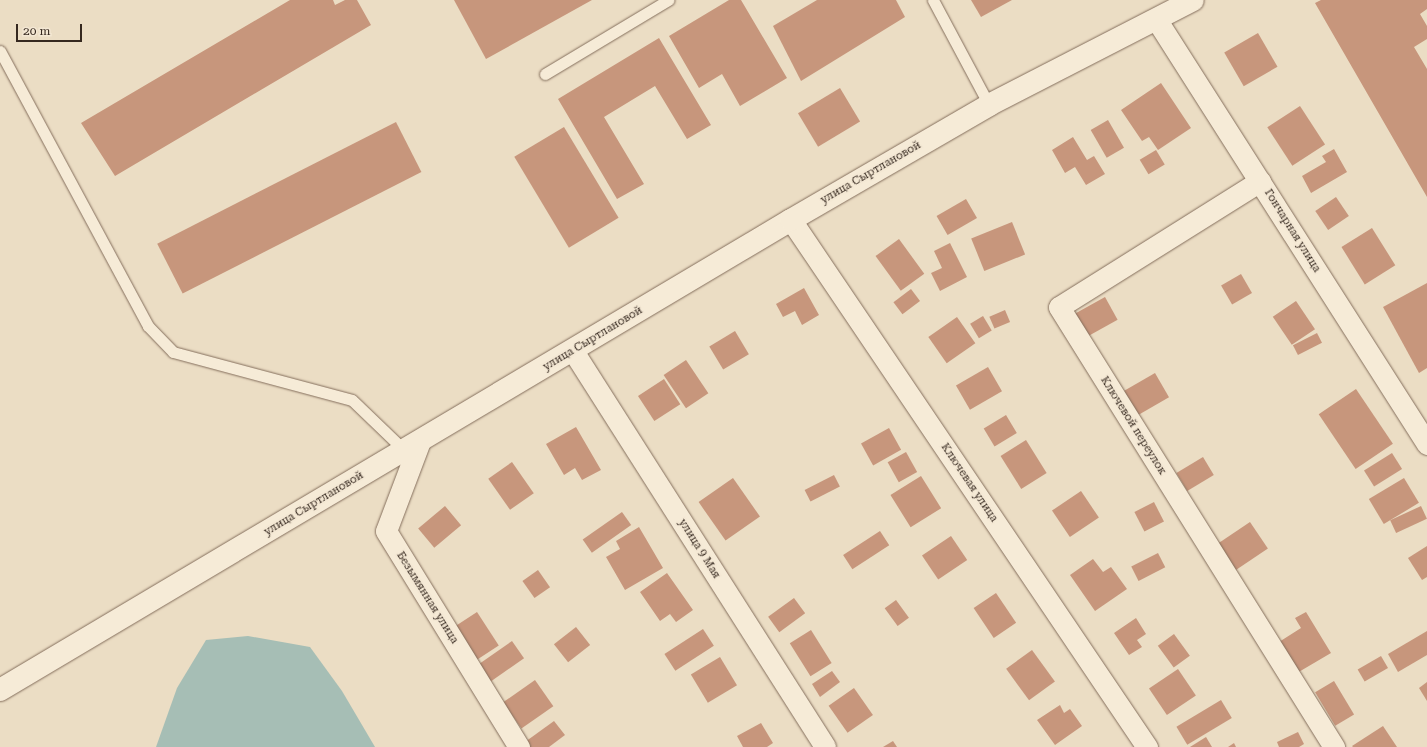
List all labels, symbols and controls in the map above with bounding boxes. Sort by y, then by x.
scale bar [18,16,84,42]
text: 20 m [23,24,50,38]
street label: улица Сыртлановой [818,139,924,207]
street label: Гончарная улица [1261,187,1323,275]
street label: улица Сыртлановой [541,304,645,374]
street label: Ключевой переулок [1097,374,1169,478]
street label: Ключевая улица [938,441,1000,525]
street label: улица Сыртлановой [262,469,366,539]
street label: улица 9 Мая [675,517,723,581]
street label: Безымянная улица [393,550,461,646]

